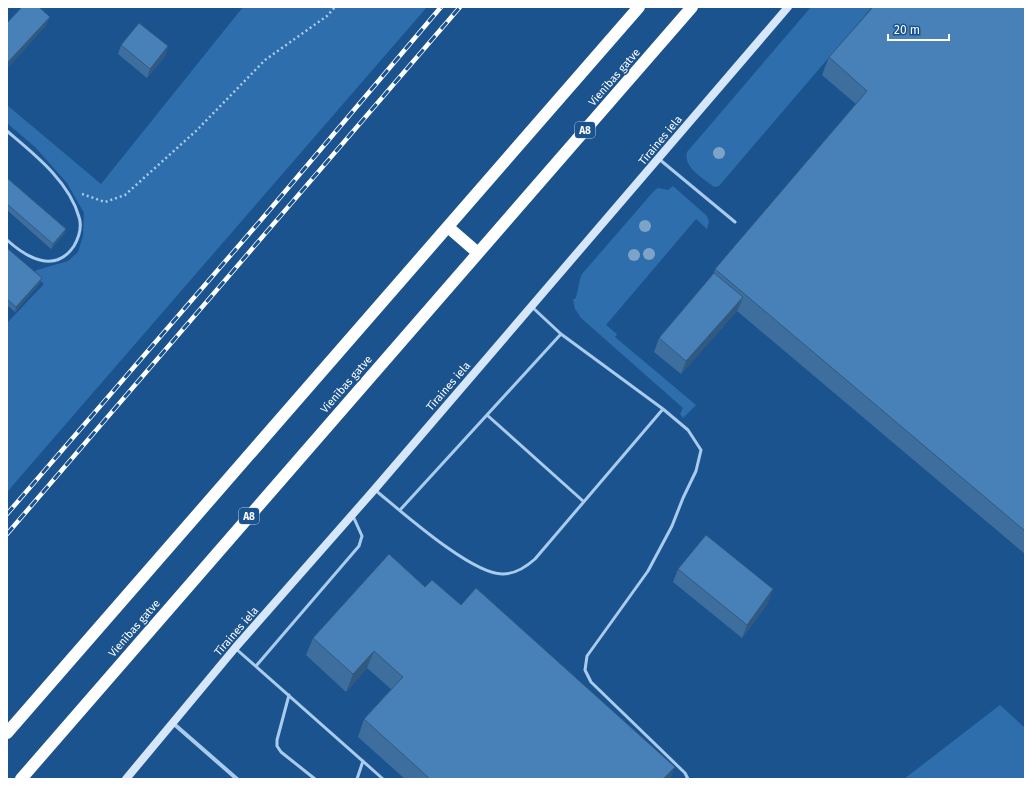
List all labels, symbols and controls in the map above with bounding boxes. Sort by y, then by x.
scale bar [888,16,949,42]
text: 20 m [894,23,920,37]
street label: Vienības gatve [586,46,643,109]
street label: Tīraines iela [636,113,685,168]
road number: A8 [575,122,595,138]
street label: Vienības gatve [318,353,375,416]
street label: Tīraines iela [424,359,473,413]
road number: A8 [239,508,259,524]
street label: Vienības gatve [106,597,163,660]
street label: Tīraines iela [212,604,261,658]

